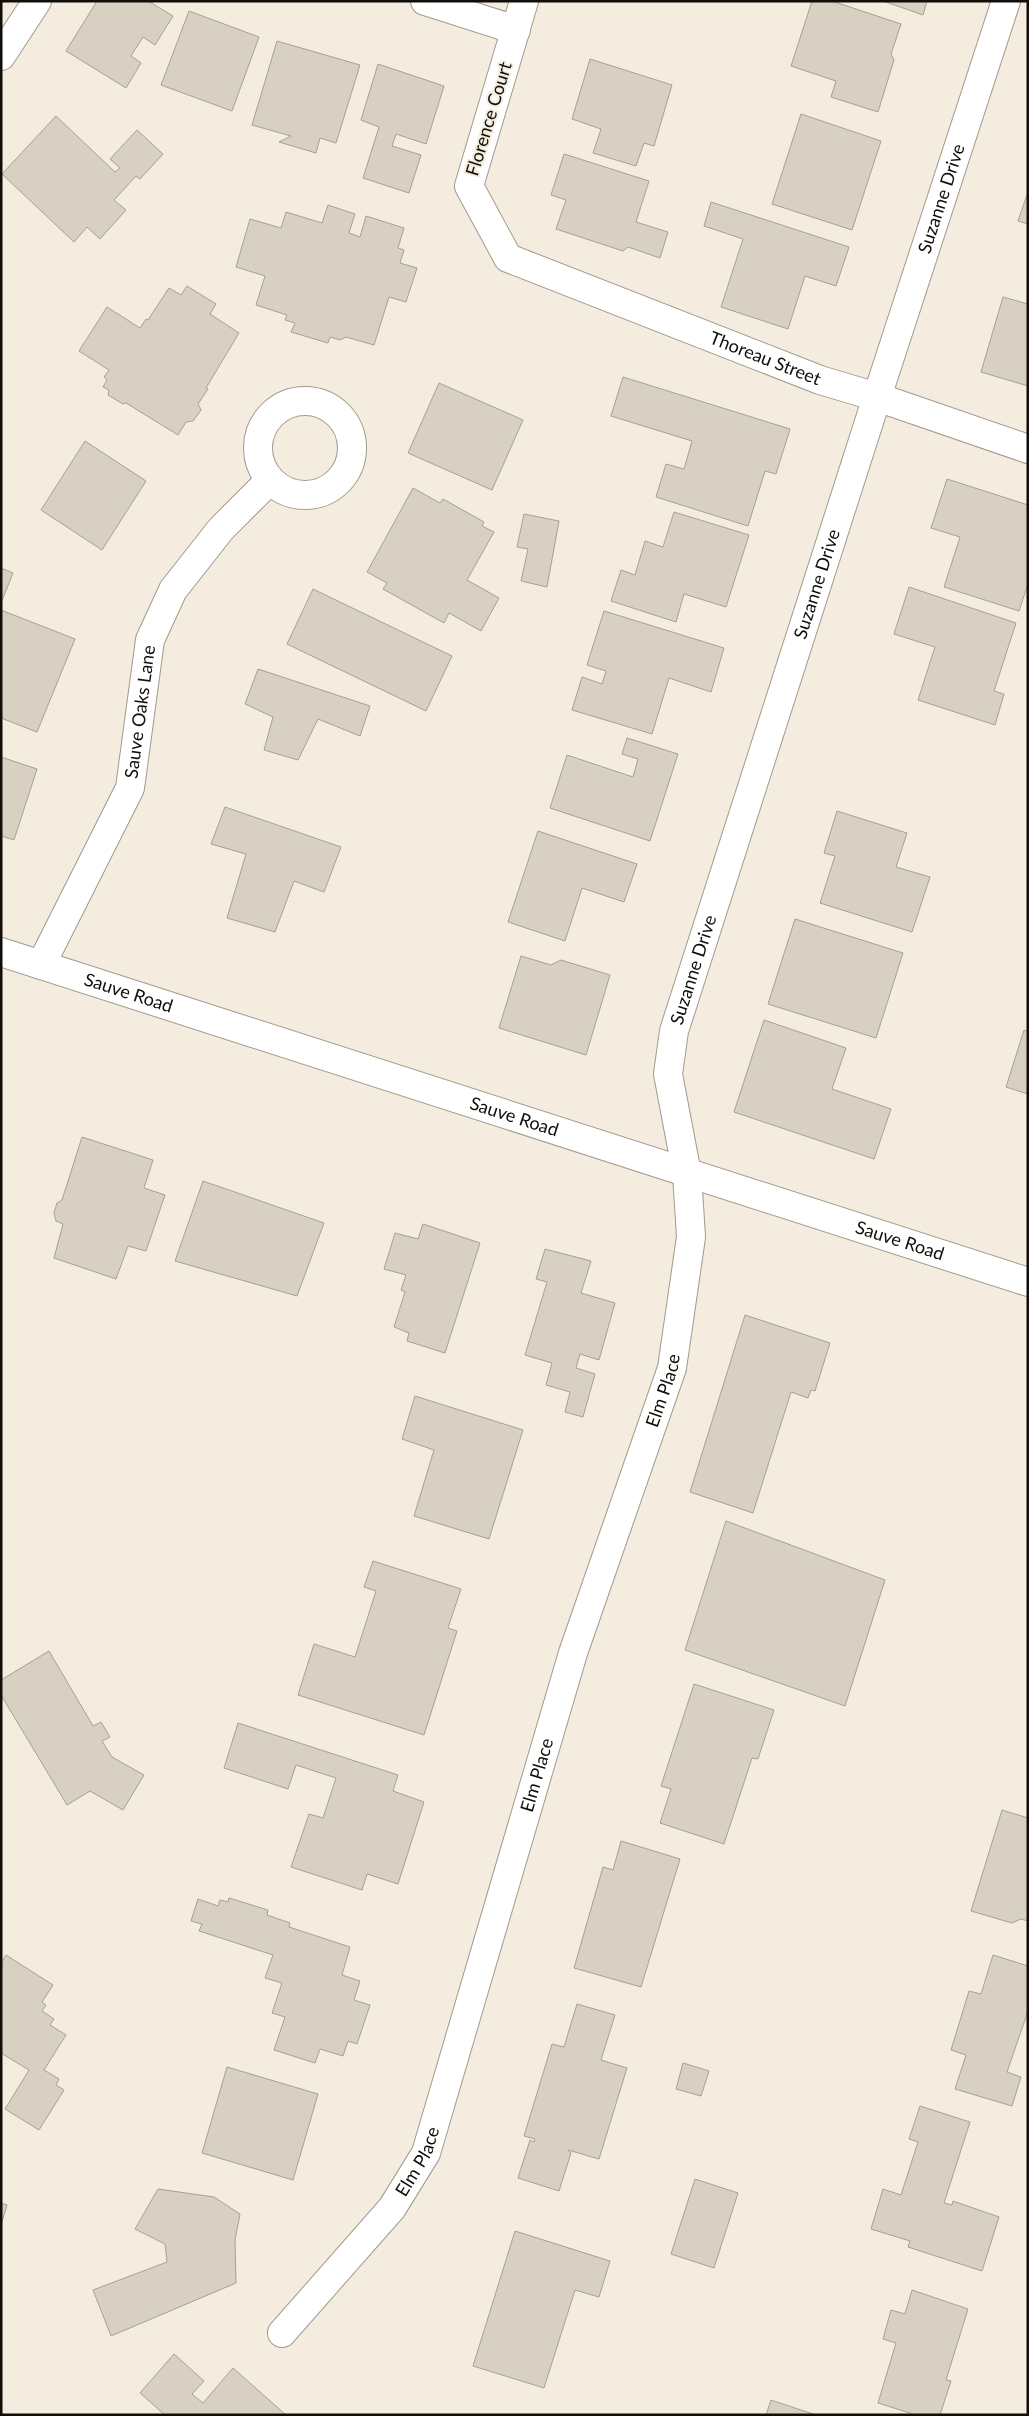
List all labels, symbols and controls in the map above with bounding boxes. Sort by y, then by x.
street label: Florence Court [460,59,516,178]
street label: Suzanne Drive [913,141,969,256]
street label: Thoreau Street [707,326,825,389]
street label: Suzanne Drive [788,526,844,641]
street label: Sauve Oaks Lane [119,644,159,780]
street label: Suzanne Drive [665,912,720,1027]
street label: Sauve Road [82,968,176,1017]
street label: Sauve Road [467,1091,562,1140]
street label: Sauve Road [853,1215,947,1264]
street label: Elm Place [640,1352,684,1430]
street label: Elm Place [515,1735,557,1814]
street label: Elm Place [390,2124,443,2200]

